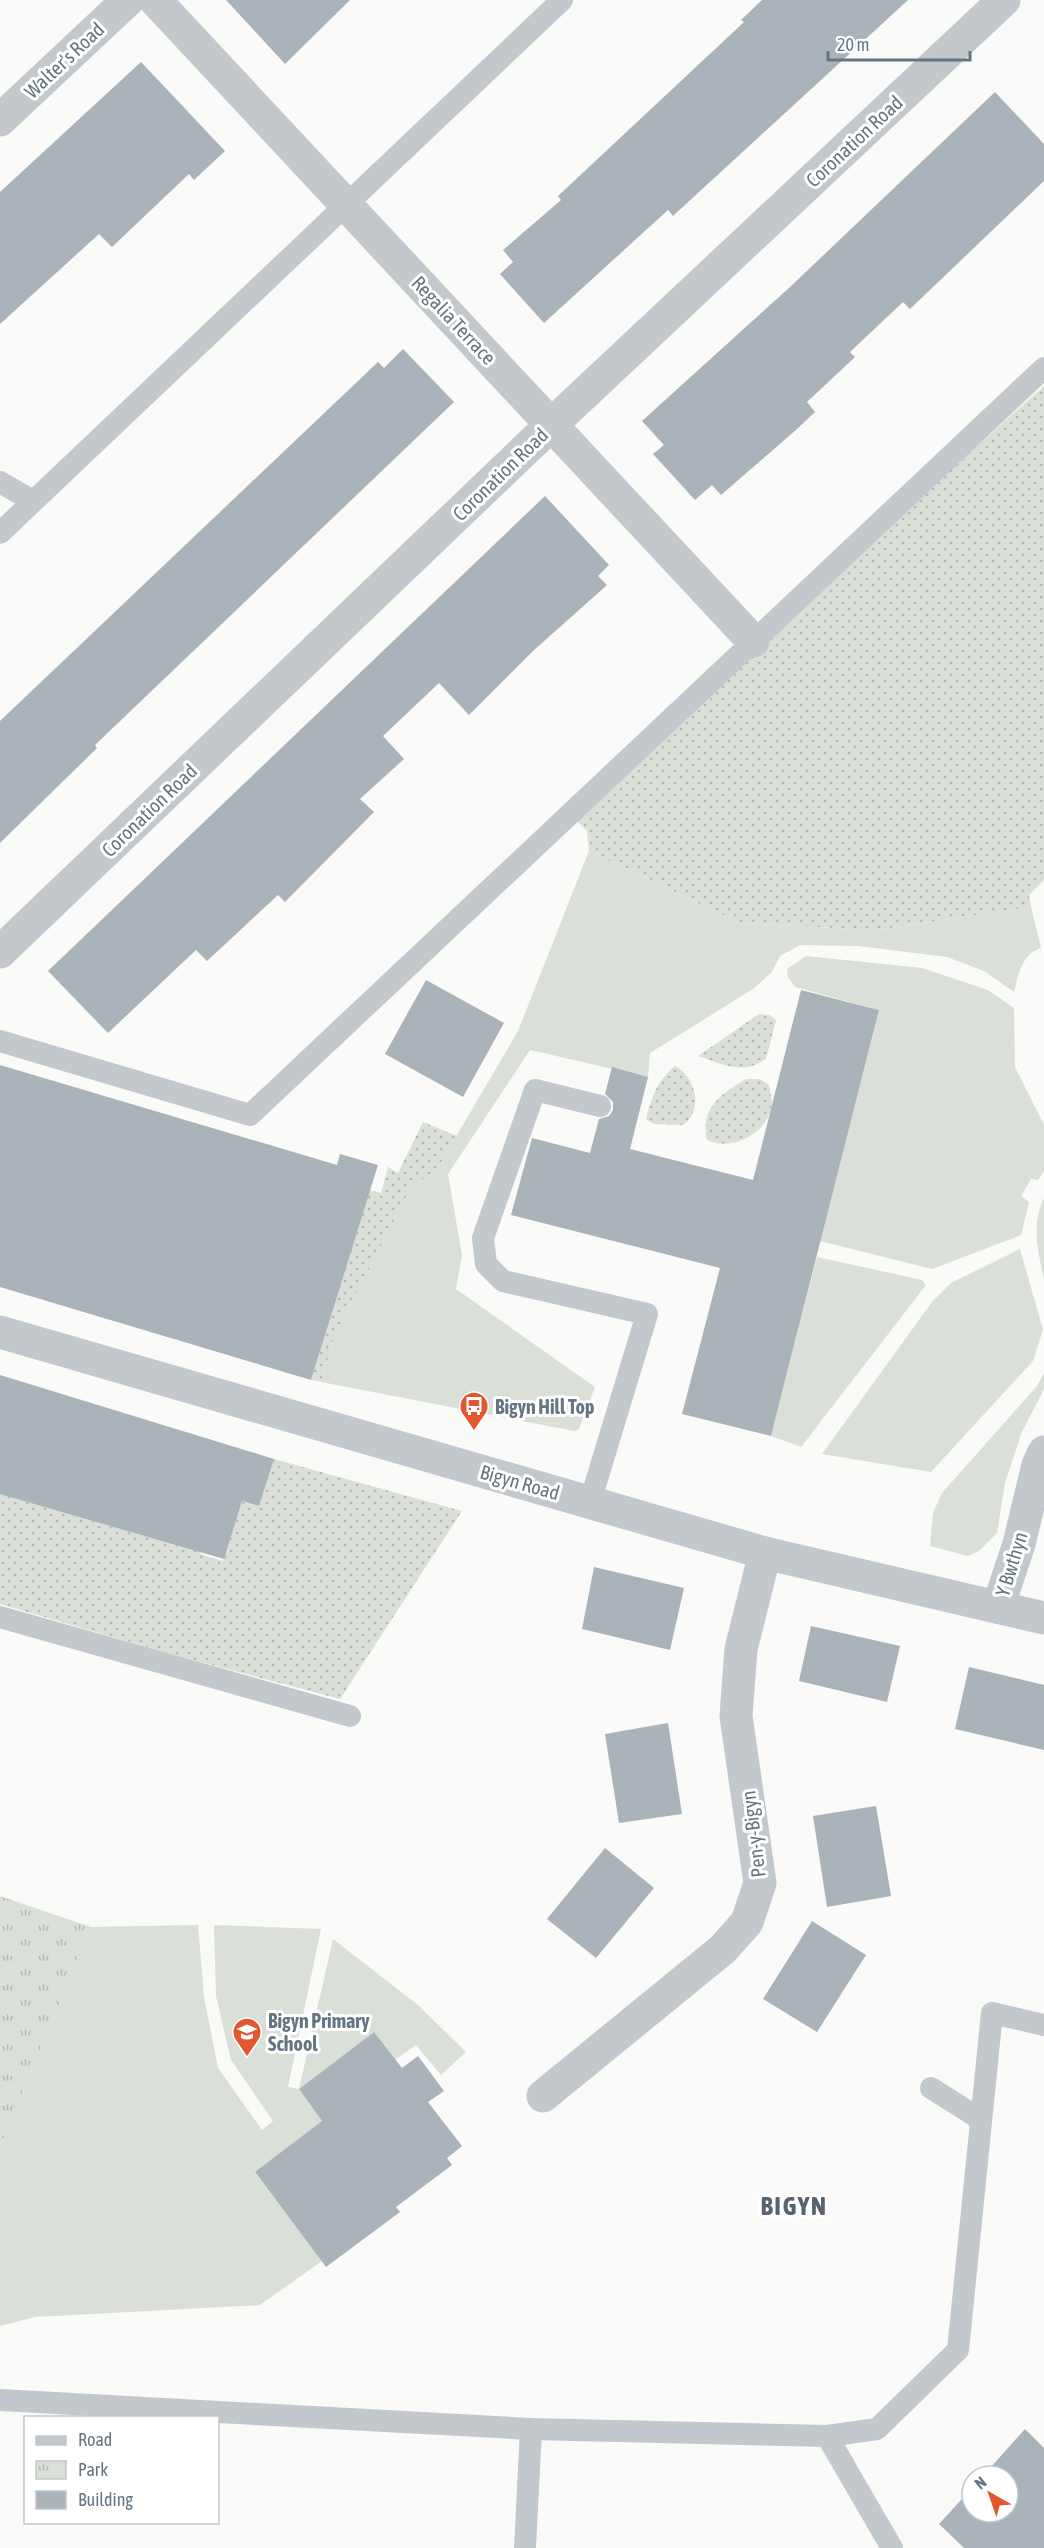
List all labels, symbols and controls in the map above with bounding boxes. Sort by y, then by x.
street label: Walter's Road [19,17,109,103]
scale bar [828,24,970,62]
text: 20 m [837,34,869,55]
street label: Coronation Road [801,91,907,191]
street label: Regalia Terrace [407,271,501,369]
street label: Coronation Road [448,423,552,525]
street label: Coronation Road [97,759,201,861]
bus stop icon: Bigyn Hill Top [458,1390,490,1432]
place label: Bigyn Hill Top [495,1395,594,1418]
street label: Bigyn Road [478,1460,562,1504]
street label: Y Bwthyn [990,1529,1032,1599]
street label: Pen-y-Bigyn [736,1789,770,1879]
place label: Bigyn Primary School [268,2009,370,2055]
school or university icon: Bigyn Primary School [231,2016,263,2058]
district label: BIGYN [760,2191,828,2221]
legend [24,2416,219,2524]
text: Road [78,2429,112,2450]
text: Park [78,2459,108,2480]
north arrow [960,2464,1020,2524]
text: N [971,2473,990,2492]
text: Building [78,2489,133,2510]

